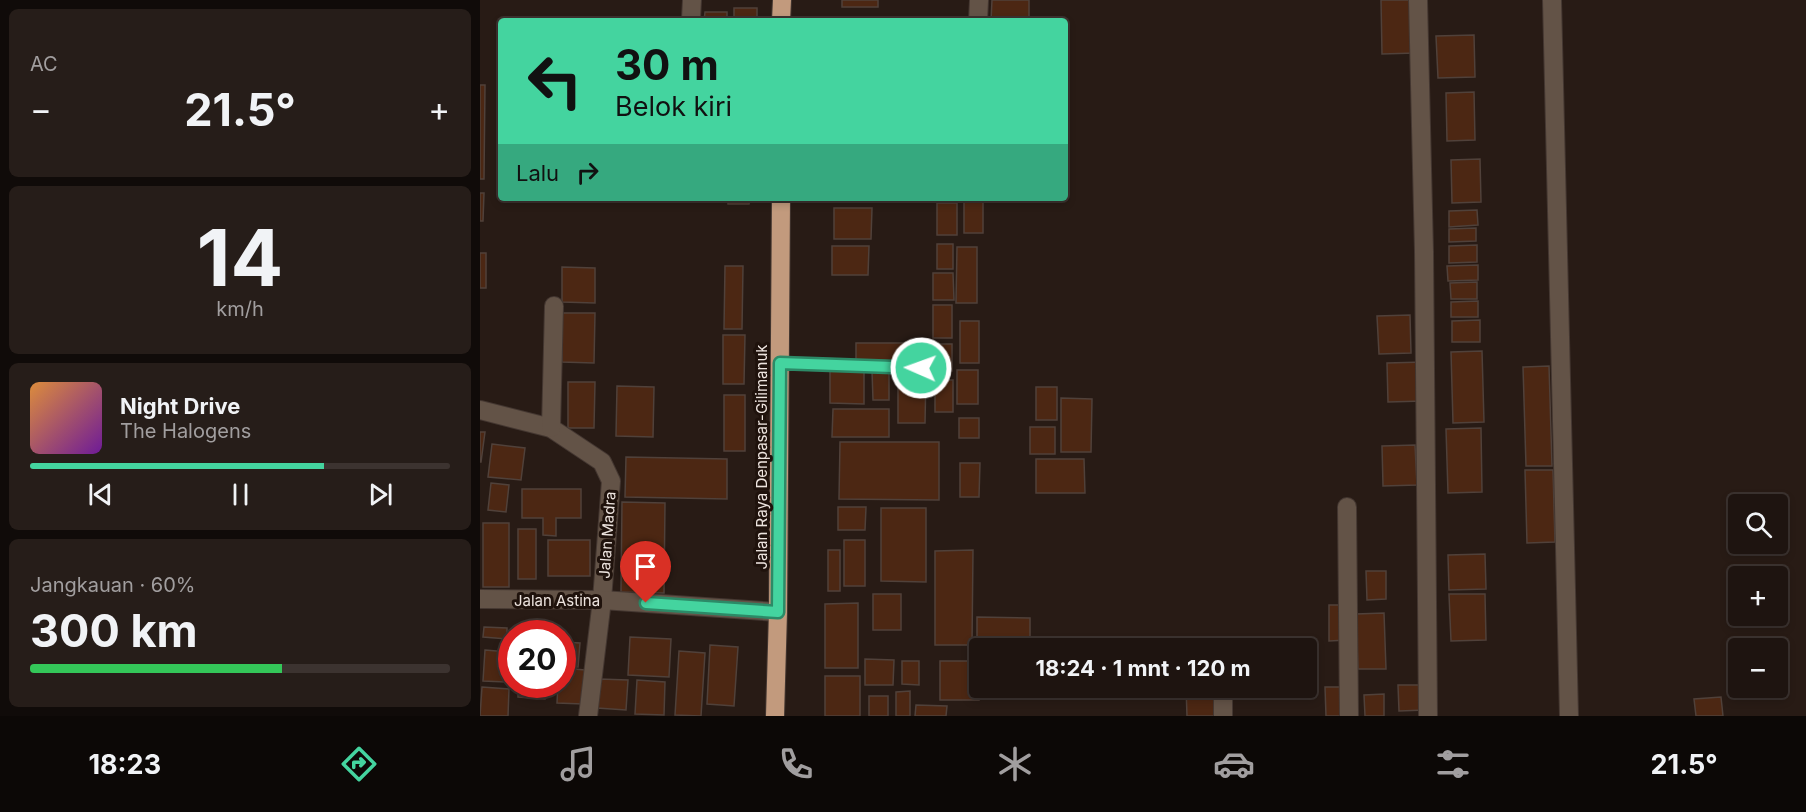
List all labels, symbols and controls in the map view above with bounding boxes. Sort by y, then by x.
text: 30 m [615,39,719,90]
icon: left [516,42,594,120]
text: AC [30,52,58,76]
text: 21.5° [184,82,296,137]
text: − [30,89,52,129]
text: + [428,89,450,129]
text: Belok kiri [615,90,732,123]
icon: right [571,156,604,189]
text: Lalu [516,160,559,186]
text: 14 [197,210,283,305]
text: km/h [216,297,264,321]
position arrow [889,336,953,400]
street label: Jalan Raya Denpasar-Gilimanuk [752,344,771,570]
text: Night Drive [120,393,240,419]
text: The Halogens [120,419,251,443]
icon: previous [84,478,117,511]
icon: pause [224,478,257,511]
icon: next [364,478,397,511]
street label: Jalan Madra [594,491,620,579]
map controls [1728,494,1788,698]
button: search [1728,494,1788,554]
pin [620,541,671,603]
icon: arrive [629,550,662,583]
button: + [1728,566,1788,626]
text: Jangkauan · 60% [30,573,195,597]
street label: Jalan Astina [514,591,600,610]
text: 300 km [30,603,198,658]
speed limit sign: 20 [498,620,576,698]
button: − [1728,638,1788,698]
text: 18:24 · 1 mnt · 120 m [1035,655,1251,681]
icon: directions [338,743,380,785]
icon: music [557,743,599,785]
icon: phone [775,743,817,785]
icon: climate [994,743,1036,785]
icon: car [1213,743,1255,785]
icon: filters [1432,743,1474,785]
text: 18:23 [88,748,161,781]
text: 21.5° [1651,748,1718,781]

